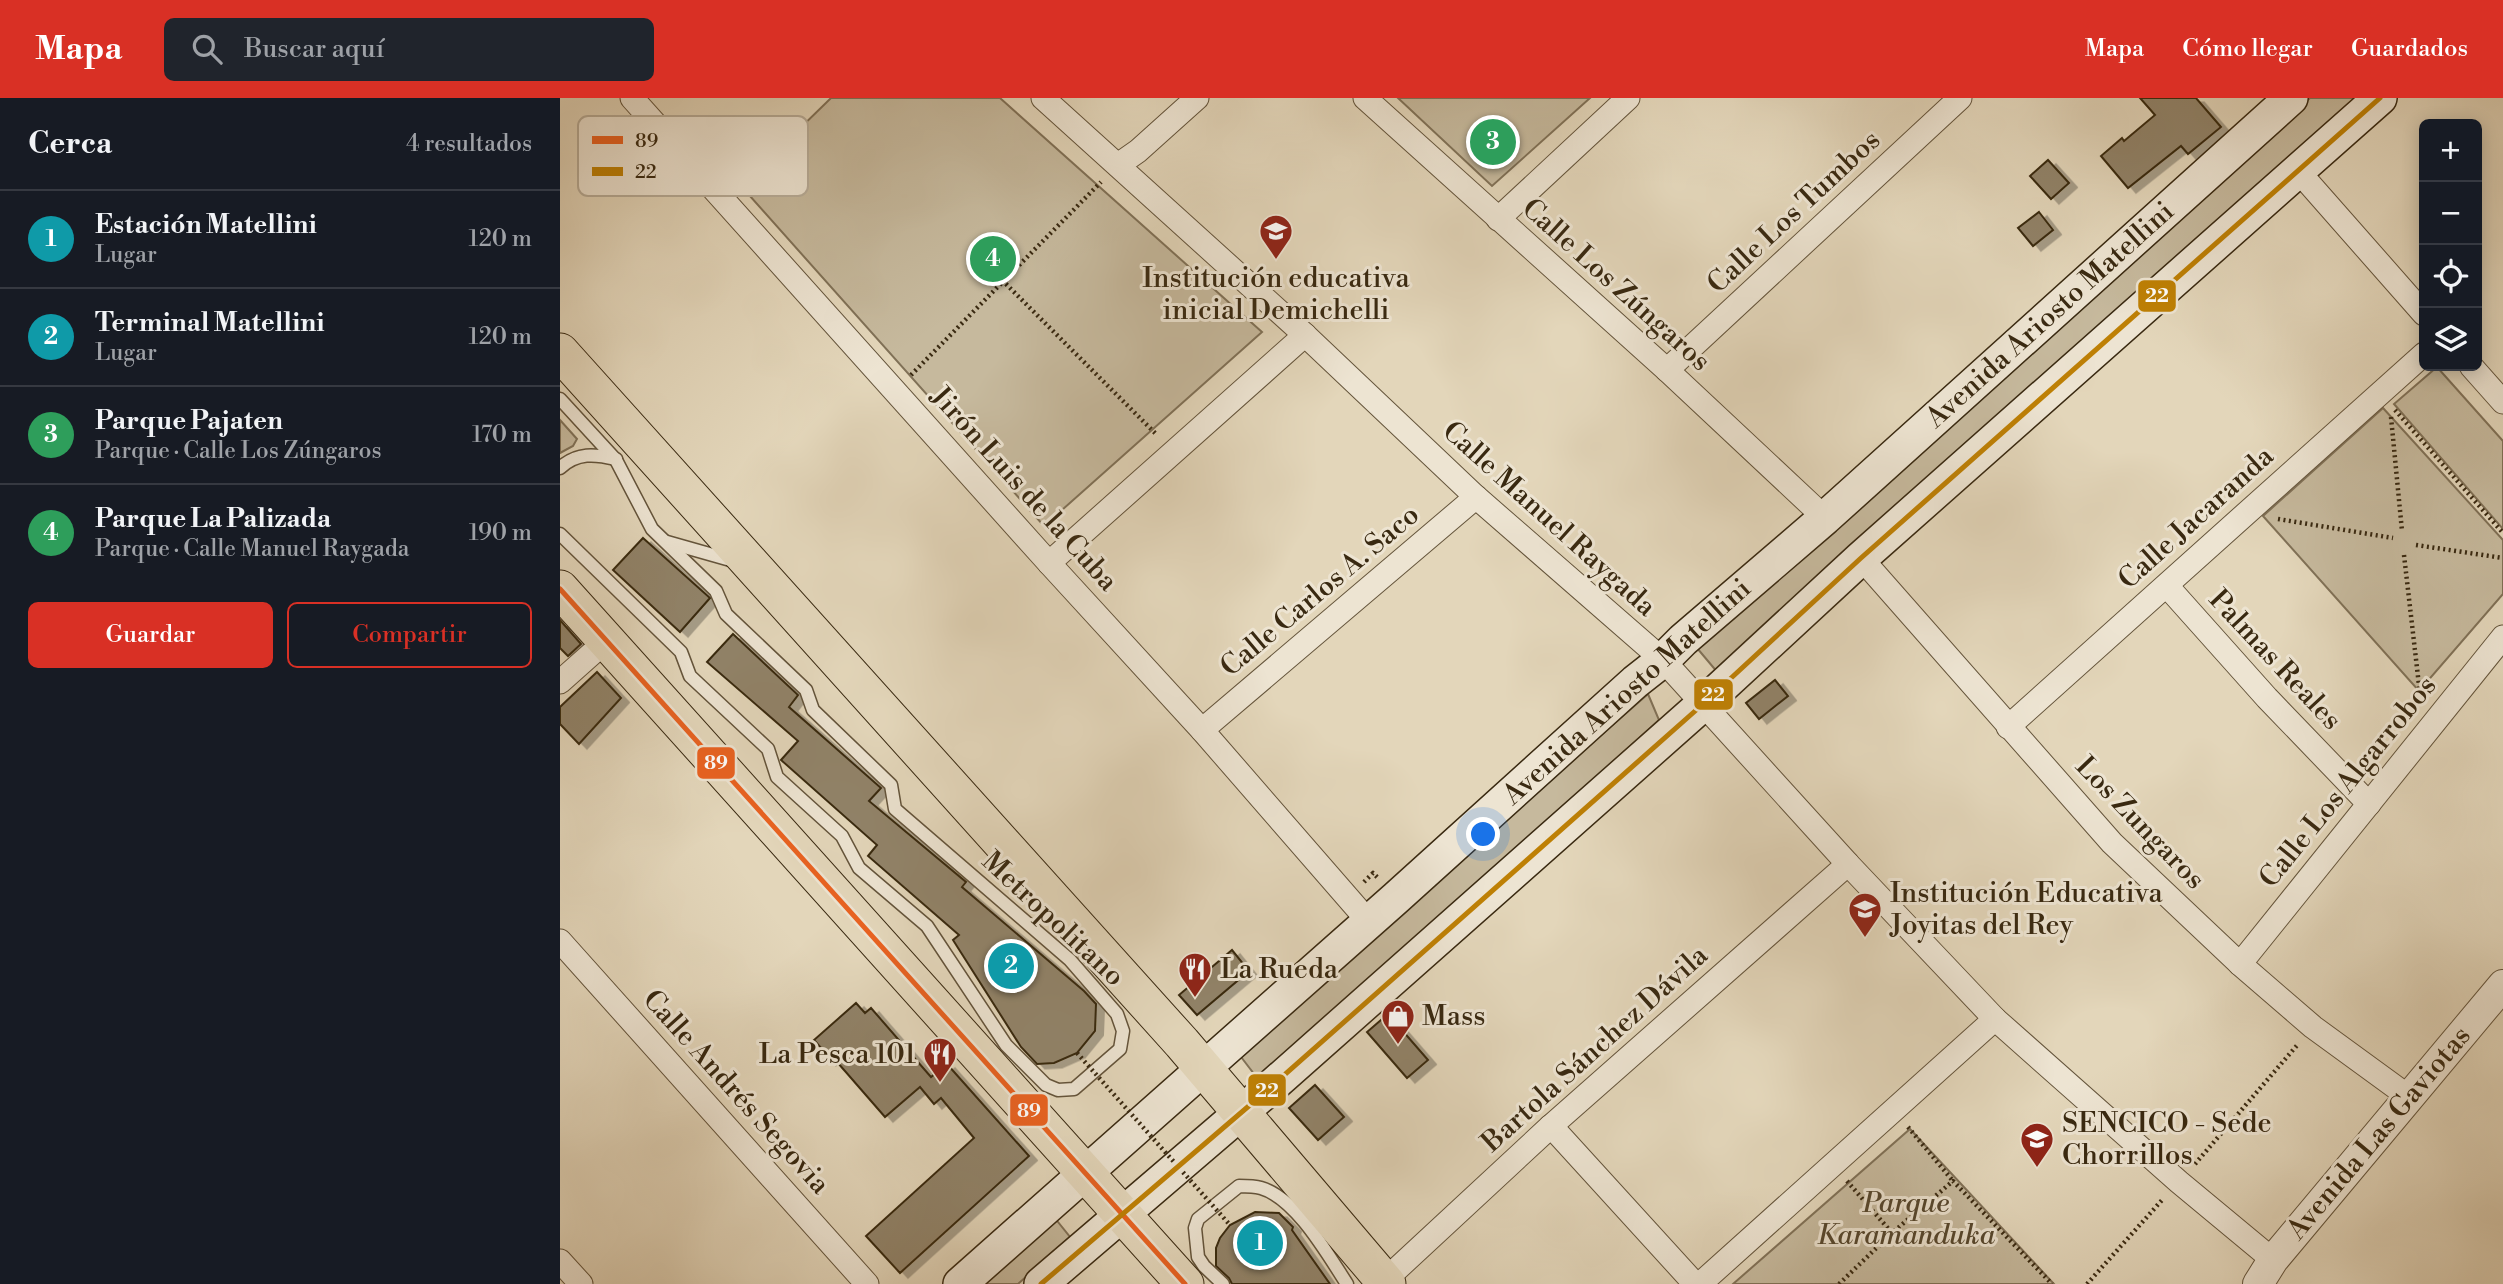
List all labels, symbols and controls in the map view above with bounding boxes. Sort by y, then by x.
search box [164,18,654,81]
text: Mapa [35,29,122,70]
icon: search [188,30,226,68]
text: Buscar aquí [244,33,384,65]
text: Mapa [2085,34,2144,64]
text: Cómo llegar [2182,34,2313,64]
text: Guardados [2351,34,2468,64]
legend [578,116,808,196]
pin: 3 [1470,116,1516,168]
map controls [2419,119,2482,371]
button: + [2419,119,2482,182]
street label: Calle Los Tumbos [1700,123,1888,301]
text: Cerca [28,125,112,163]
text: 89 [635,129,658,153]
text: 4 resultados [406,130,532,158]
text: 22 [635,160,657,184]
button: − [2419,182,2482,245]
street label: Calle Los Zúngaros [1515,191,1717,379]
street label: Avenida Ariosto Matellini [1918,194,2181,436]
text: Estación Matellini [95,209,317,241]
school or university icon: Institución educativa inicial Demichelli [1257,212,1295,261]
text: 1 [45,225,57,253]
text: 120 m [468,225,532,253]
pin: 4 [970,233,1016,285]
text: Lugar [95,241,157,269]
button: locate [2419,245,2482,308]
place label: Institución educativa inicial Demichelli [1142,261,1411,328]
line badge: 22 [2137,279,2177,313]
text: 22 [2145,284,2169,308]
text: Terminal Matellini [95,307,324,339]
button: layers [2419,308,2482,371]
text: 2 [44,323,58,351]
text: 120 m [468,323,532,351]
text: Lugar [95,339,157,367]
street label: Jirón Luis de la Cuba [922,379,1126,599]
text: Parque Pajaten [95,405,283,437]
street label: Calle Manuel Raygada [1435,414,1664,625]
text: 3 [44,421,58,449]
text: 170 m [472,421,532,449]
text: Parque · Calle Los Zúngaros [95,437,382,465]
street label: Calle Jacaranda [2111,438,2282,597]
street label: Calle Carlos A. Saco [1213,498,1427,684]
text: Parque La Palizada [95,503,331,535]
text: 4 [43,519,59,547]
text: 190 m [469,519,532,547]
text: Parque · Calle Manuel Raygada [95,535,409,563]
street label: Avenida Ariosto Matellini [1495,571,1758,813]
street label: Palmas Reales [2201,583,2349,737]
button: Guardar [28,602,273,668]
button: Compartir [287,602,532,668]
street label: Calle Los Algarrobos [2252,669,2444,895]
line badge: 22 [1693,678,1734,711]
text: 22 [1701,683,1725,707]
line badge: 89 [696,746,736,780]
street label: Los Zungaros [2068,749,2212,897]
text: 89 [704,751,728,775]
your location [1466,817,1500,851]
street label: Metropolitano [974,844,1132,994]
place label: Institución Educativa Joyitas del Rey [1889,876,2164,943]
school or university icon: Institución Educativa Joyitas del Rey [1846,890,1884,939]
street label: Bartola Sánchez Dávila [1474,938,1716,1161]
pin: 2 [988,940,1034,992]
restaurant icon: La Rueda [1176,950,1214,999]
place label: La Rueda [1220,952,1339,987]
street label: Calle Andrés Segovia [635,983,838,1202]
shop icon: Mass [1379,997,1417,1046]
place label: Mass [1422,999,1485,1034]
street label: Avenida Las Gaviotas [2279,1019,2479,1248]
restaurant icon: La Pesca 101 [921,1035,959,1084]
place label: La Pesca 101 [759,1037,916,1072]
line badge: 22 [1247,1073,1287,1107]
text: 22 [1255,1079,1279,1103]
line badge: 89 [1009,1093,1049,1127]
text: 89 [1017,1099,1041,1123]
place label: SENCICO - Sede Chorrillos [2062,1106,2272,1173]
school or university icon: SENCICO - Sede Chorrillos [2018,1120,2056,1169]
park label: Parque Karamanduka [1817,1186,1996,1253]
pin: 1 [1237,1217,1283,1269]

